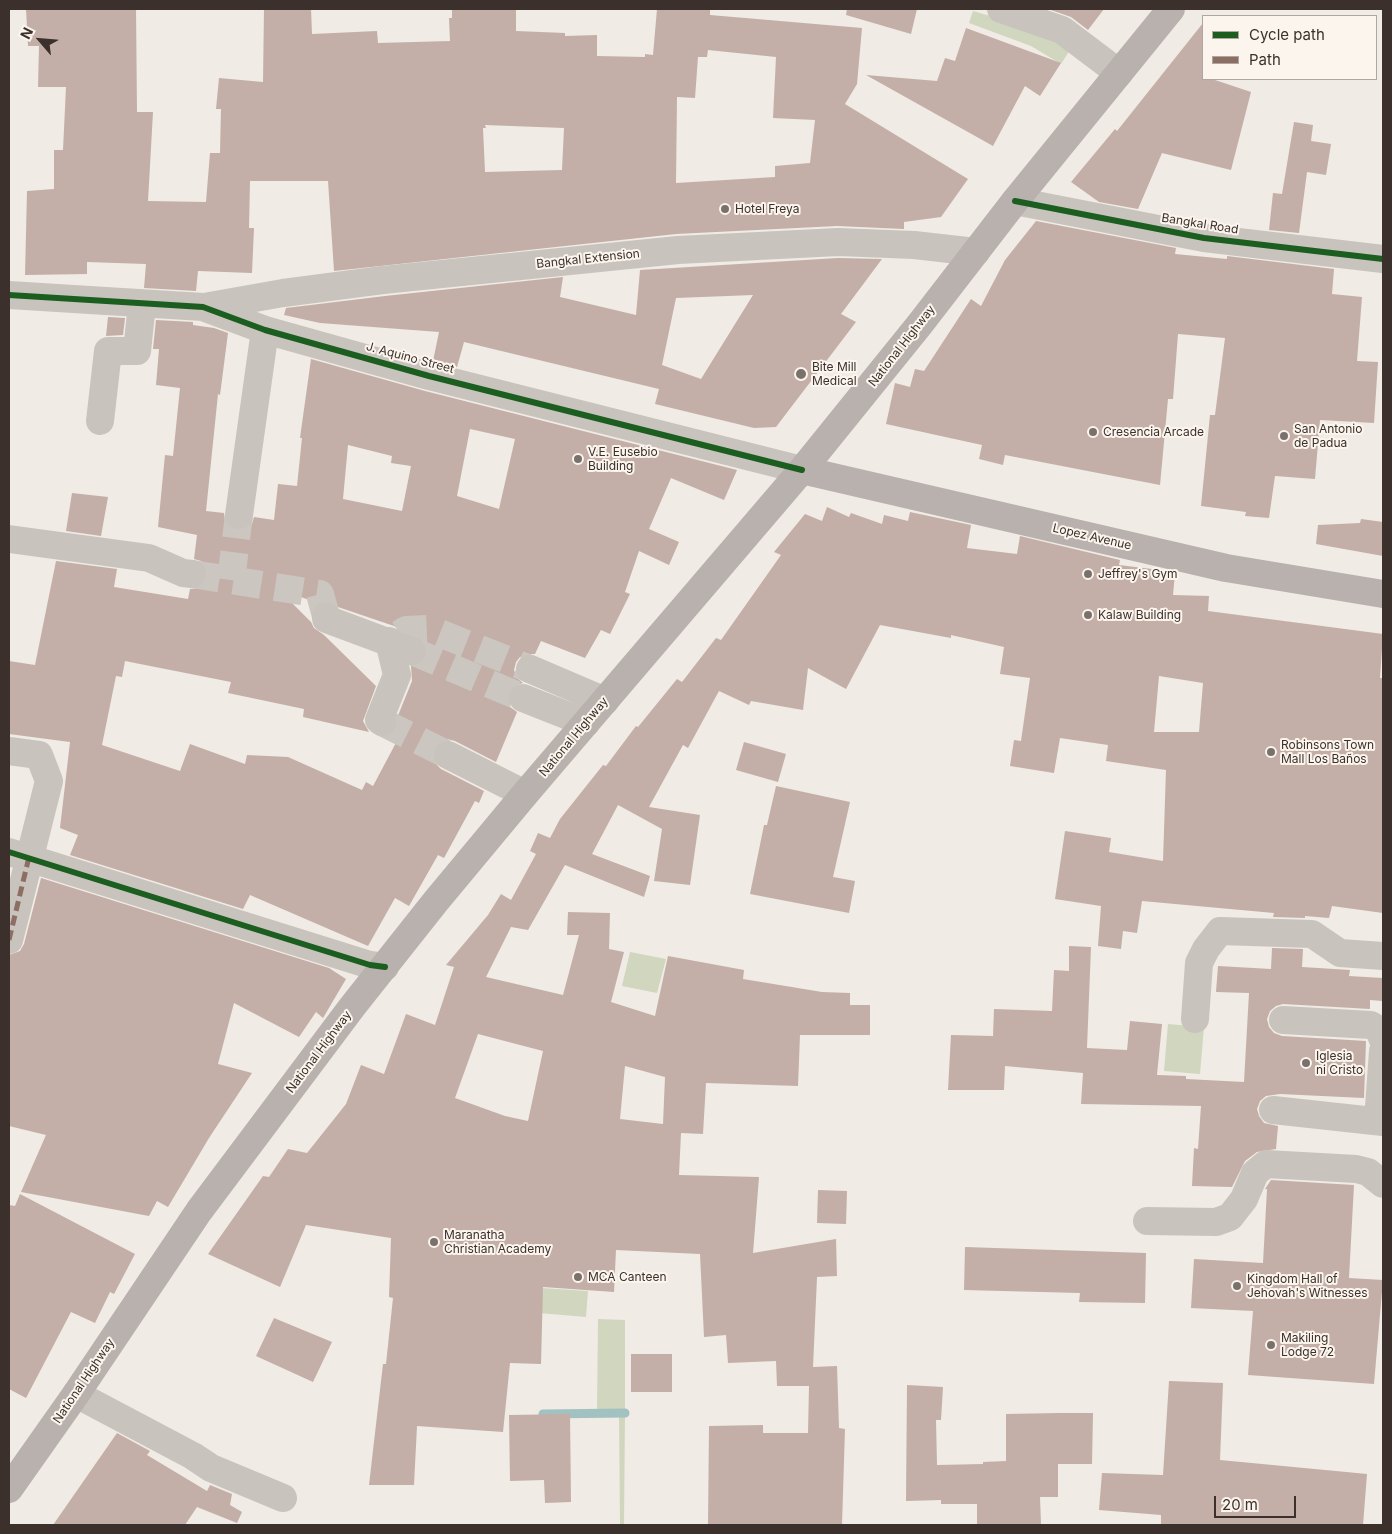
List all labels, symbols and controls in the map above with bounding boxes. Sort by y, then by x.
north arrow [15,15,65,65]
legend [1202,15,1377,80]
text: N [16,24,36,42]
text: Cycle path [1249,25,1325,44]
text: Path [1249,50,1281,69]
place label: Hotel Freya [735,202,799,216]
marker: Hotel Freya [719,203,731,215]
street label: Bangkal Road [1161,211,1239,237]
street label: Bangkal Extension [536,246,640,272]
street label: National Highway [866,302,938,390]
street label: J. Aquino Street [364,339,456,377]
place label: Bite Mill Medical [812,360,857,388]
marker: Bite Mill Medical [794,367,808,381]
place label: San Antonio de Padua [1294,422,1362,450]
place label: Cresencia Arcade [1103,425,1204,439]
marker: Cresencia Arcade [1087,426,1099,438]
marker: San Antonio de Padua [1278,430,1290,442]
place label: V.E. Eusebio Building [588,445,658,473]
marker: V.E. Eusebio Building [572,453,584,465]
street label: Lopez Avenue [1051,521,1133,553]
place label: Jeffrey's Gym [1098,567,1178,581]
marker: Jeffrey's Gym [1082,568,1094,580]
place label: Kalaw Building [1098,608,1181,622]
marker: Kalaw Building [1082,609,1094,621]
street label: National Highway [537,694,611,780]
place label: Robinsons Town Mall Los Baños [1281,738,1374,766]
marker: Robinsons Town Mall Los Baños [1265,746,1277,758]
street label: National Highway [283,1008,355,1096]
place label: Iglesia ni Cristo [1316,1049,1363,1077]
marker: Iglesia ni Cristo [1300,1057,1312,1069]
place label: Maranatha Christian Academy [444,1228,551,1256]
marker: Maranatha Christian Academy [428,1236,440,1248]
place label: MCA Canteen [588,1270,667,1284]
marker: MCA Canteen [572,1271,584,1283]
place label: Kingdom Hall of Jehovah's Witnesses [1247,1272,1367,1300]
marker: Kingdom Hall of Jehovah's Witnesses [1231,1280,1243,1292]
place label: Makiling Lodge 72 [1281,1331,1334,1359]
street label: National Highway [50,1336,118,1426]
marker: Makiling Lodge 72 [1265,1339,1277,1351]
scale bar [1217,1486,1300,1518]
text: 20 m [1222,1495,1258,1514]

